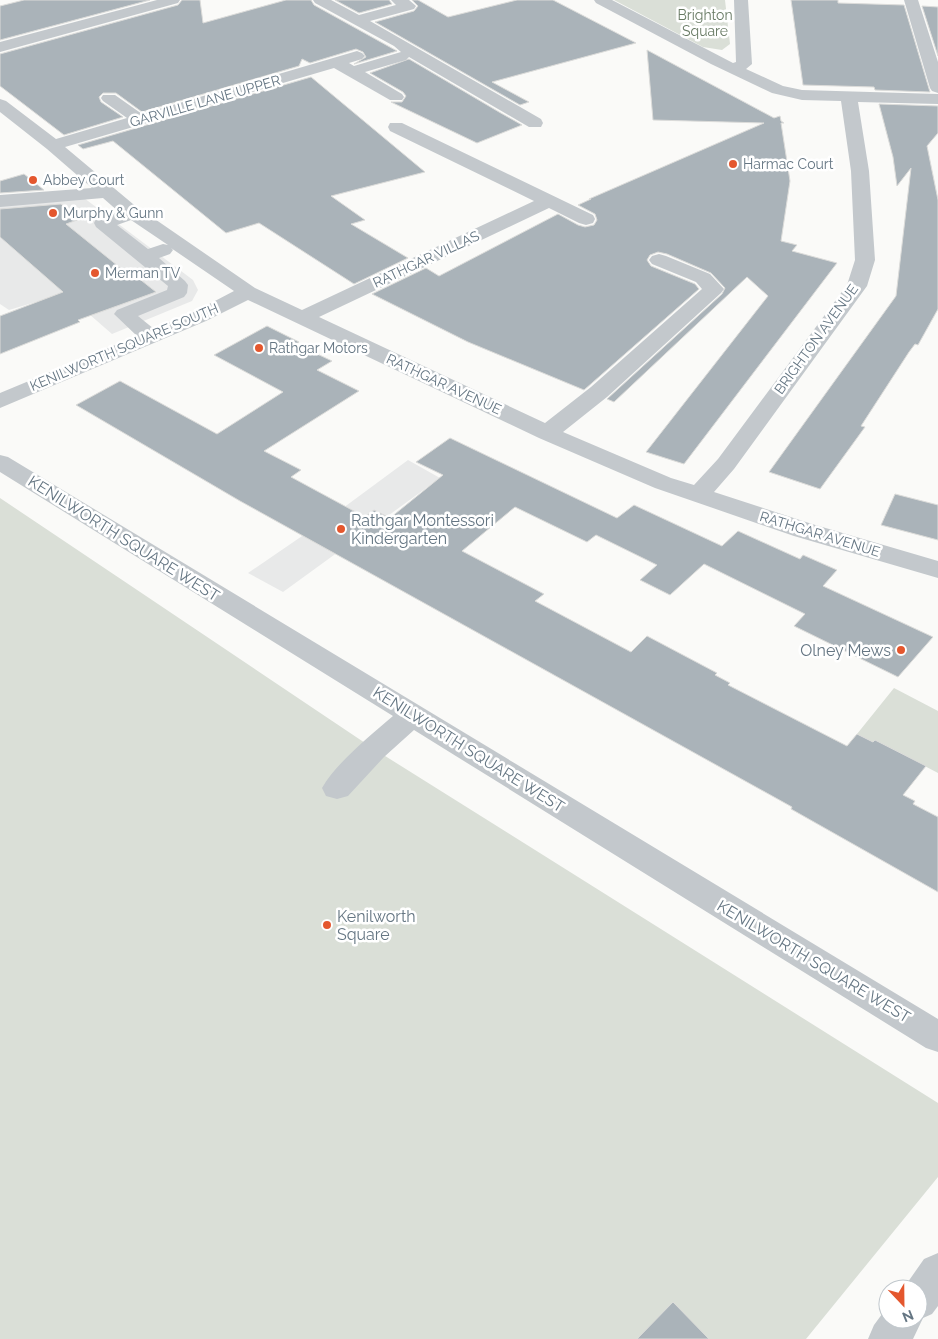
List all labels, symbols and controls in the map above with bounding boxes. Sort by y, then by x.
park label: Brighton Square [677,7,733,39]
street label: GARVILLE LANE UPPER [128,72,282,130]
place label: Harmac Court [743,156,834,172]
marker: Harmac Court [727,158,739,170]
place label: Abbey Court [43,172,125,188]
marker: Abbey Court [27,174,39,186]
place label: Murphy & Gunn [63,205,163,221]
marker: Murphy & Gunn [47,207,59,219]
street label: RATHGAR VILLAS [370,227,482,291]
place label: Merman TV [105,265,181,281]
marker: Merman TV [89,267,101,279]
street label: BRIGHTON AVENUE [771,281,861,397]
street label: KENILWORTH SQUARE SOUTH [27,300,221,394]
place label: Rathgar Motors [269,340,368,356]
marker: Rathgar Motors [253,342,265,354]
street label: RATHGAR AVENUE [384,350,504,418]
street label: KENILWORTH SQUARE WEST [25,472,223,605]
street label: RATHGAR AVENUE [758,508,882,560]
place label: Rathgar Montessori Kindergarten [351,511,494,548]
marker: Rathgar Montessori Kindergarten [335,523,347,535]
place label: Olney Mews [800,641,891,660]
marker: Olney Mews [895,644,907,656]
street label: KENILWORTH SQUARE WEST [370,683,568,816]
street label: KENILWORTH SQUARE WEST [714,896,914,1027]
place label: Kenilworth Square [337,907,416,944]
marker: Kenilworth Square [321,919,333,931]
north arrow [878,1279,928,1329]
text: N [900,1307,916,1325]

